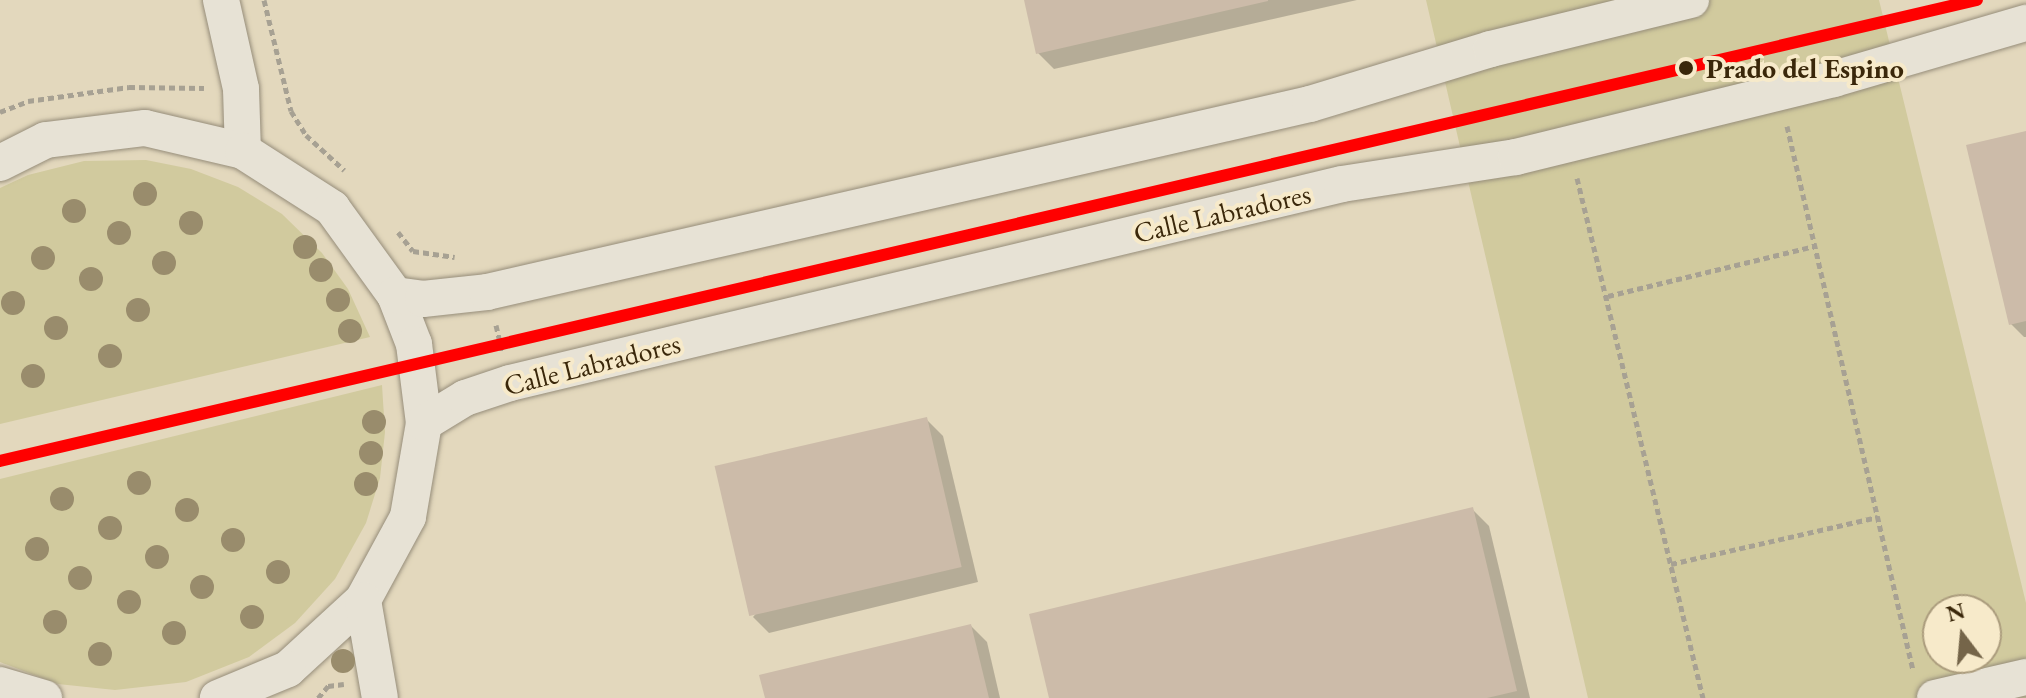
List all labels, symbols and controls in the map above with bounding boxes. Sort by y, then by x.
place label: Prado del Espino [1706,51,1904,85]
marker: Prado del Espino [1673,55,1699,81]
street label: Calle Labradores [1130,176,1314,250]
street label: Calle Labradores [500,326,684,402]
north arrow [1922,594,2002,674]
text: N [1943,596,1968,629]

